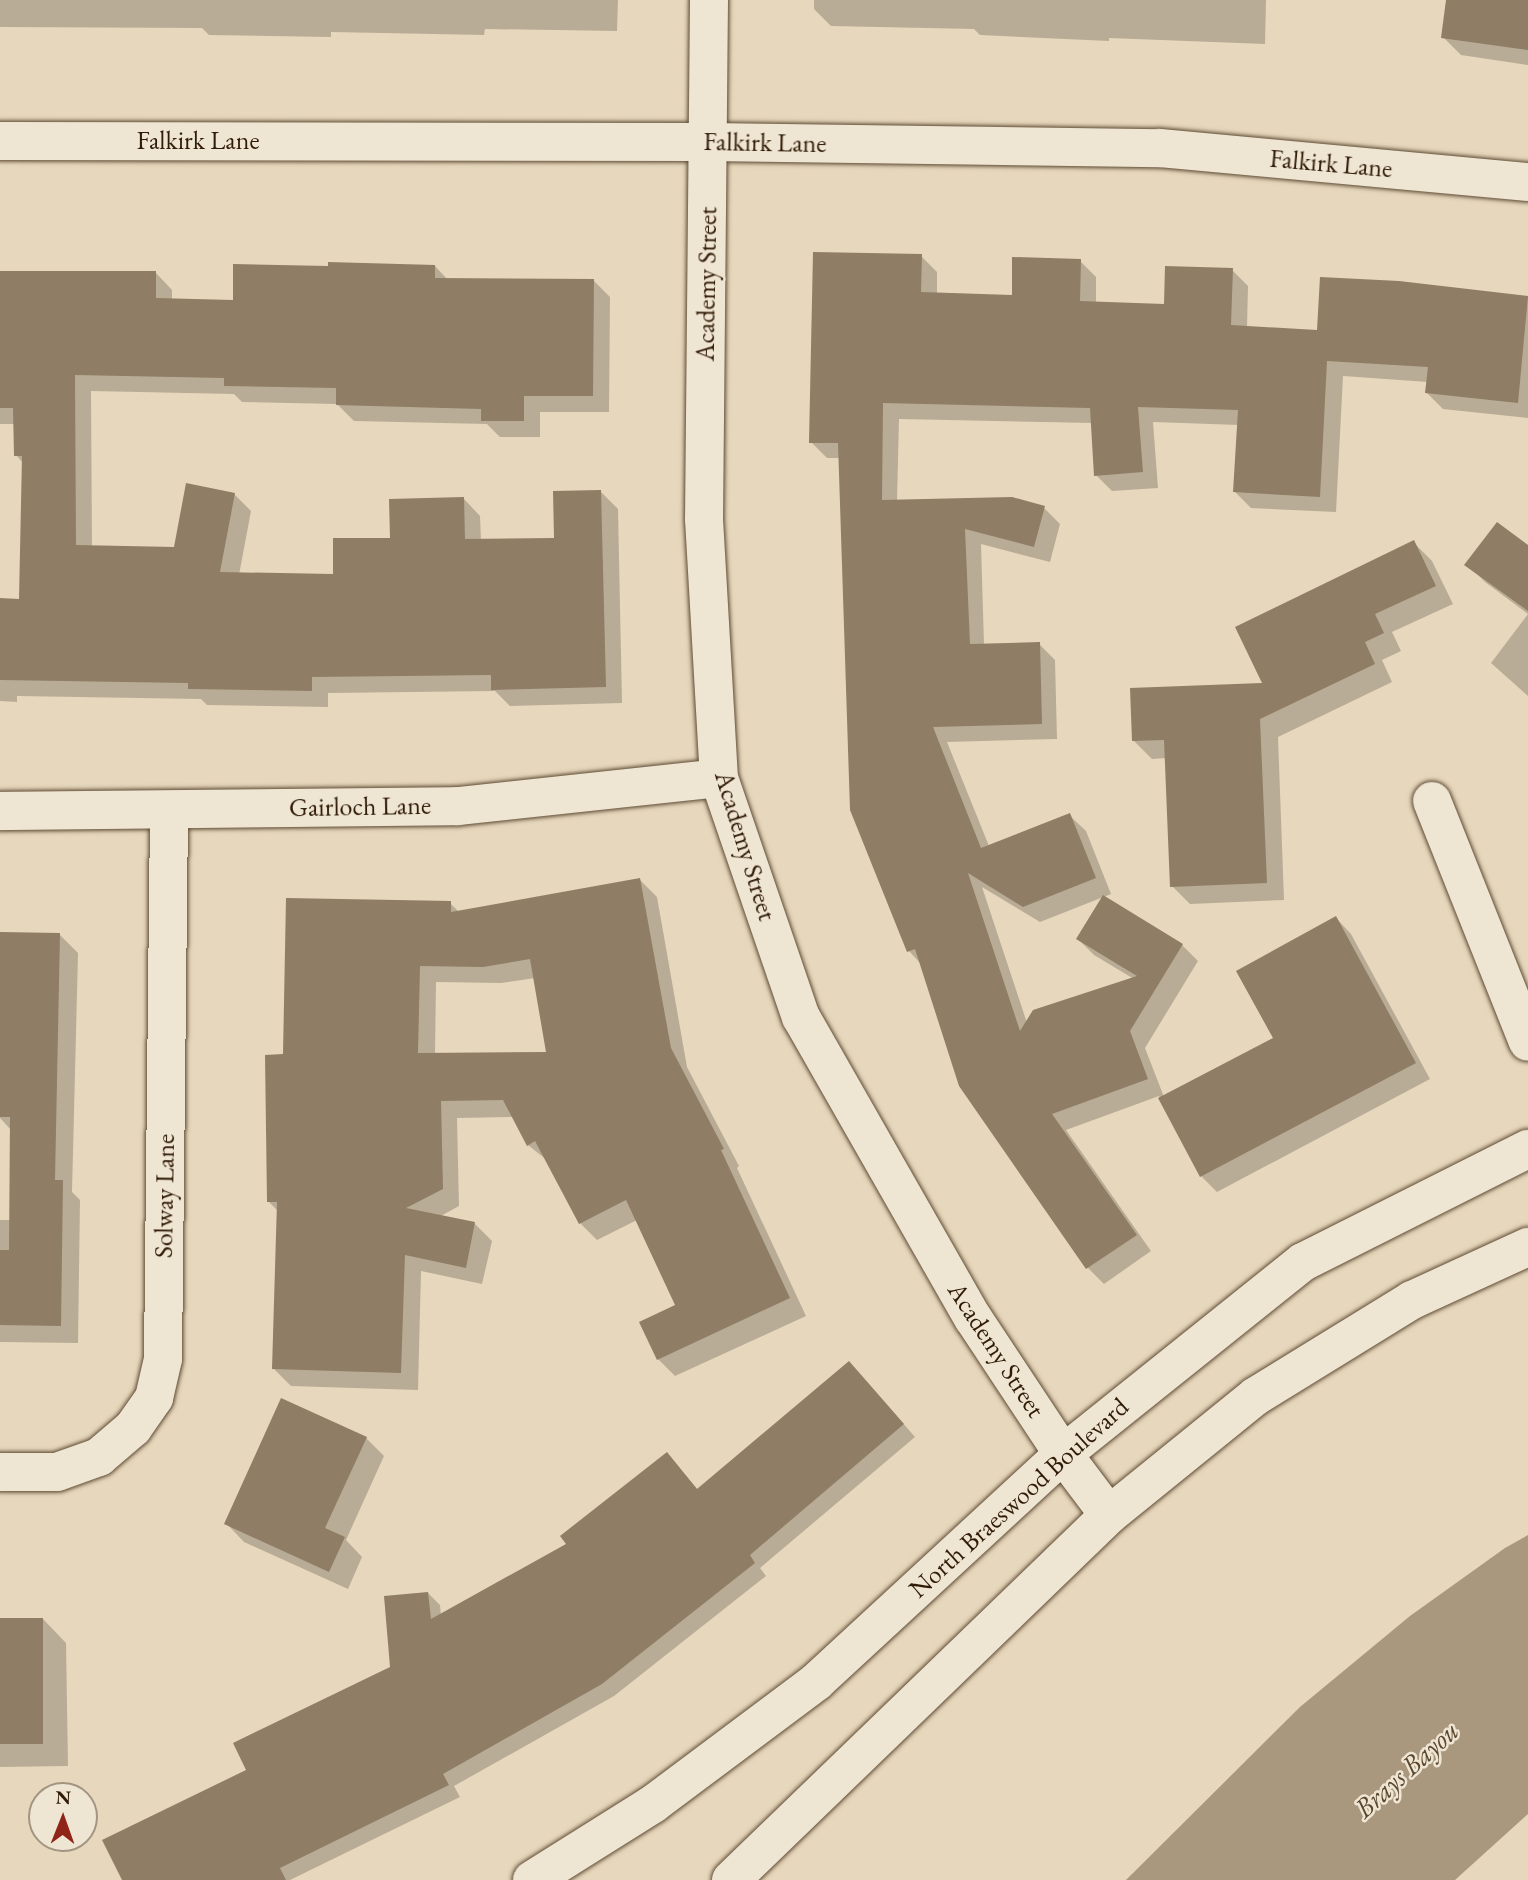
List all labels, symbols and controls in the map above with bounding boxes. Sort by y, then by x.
street label: Falkirk Lane [136,125,260,157]
street label: Falkirk Lane [703,126,827,160]
street label: Falkirk Lane [1268,143,1394,185]
street label: Academy Street [690,206,724,362]
street label: Academy Street [707,767,783,925]
street label: Gairloch Lane [289,790,431,824]
street label: Solway Lane [148,1134,182,1258]
street label: Academy Street [941,1277,1051,1423]
street label: North Braeswood Boulevard [903,1391,1135,1605]
water label: Brays Bayou [1347,1713,1465,1825]
north arrow [28,1782,98,1852]
text: N [55,1785,71,1810]

